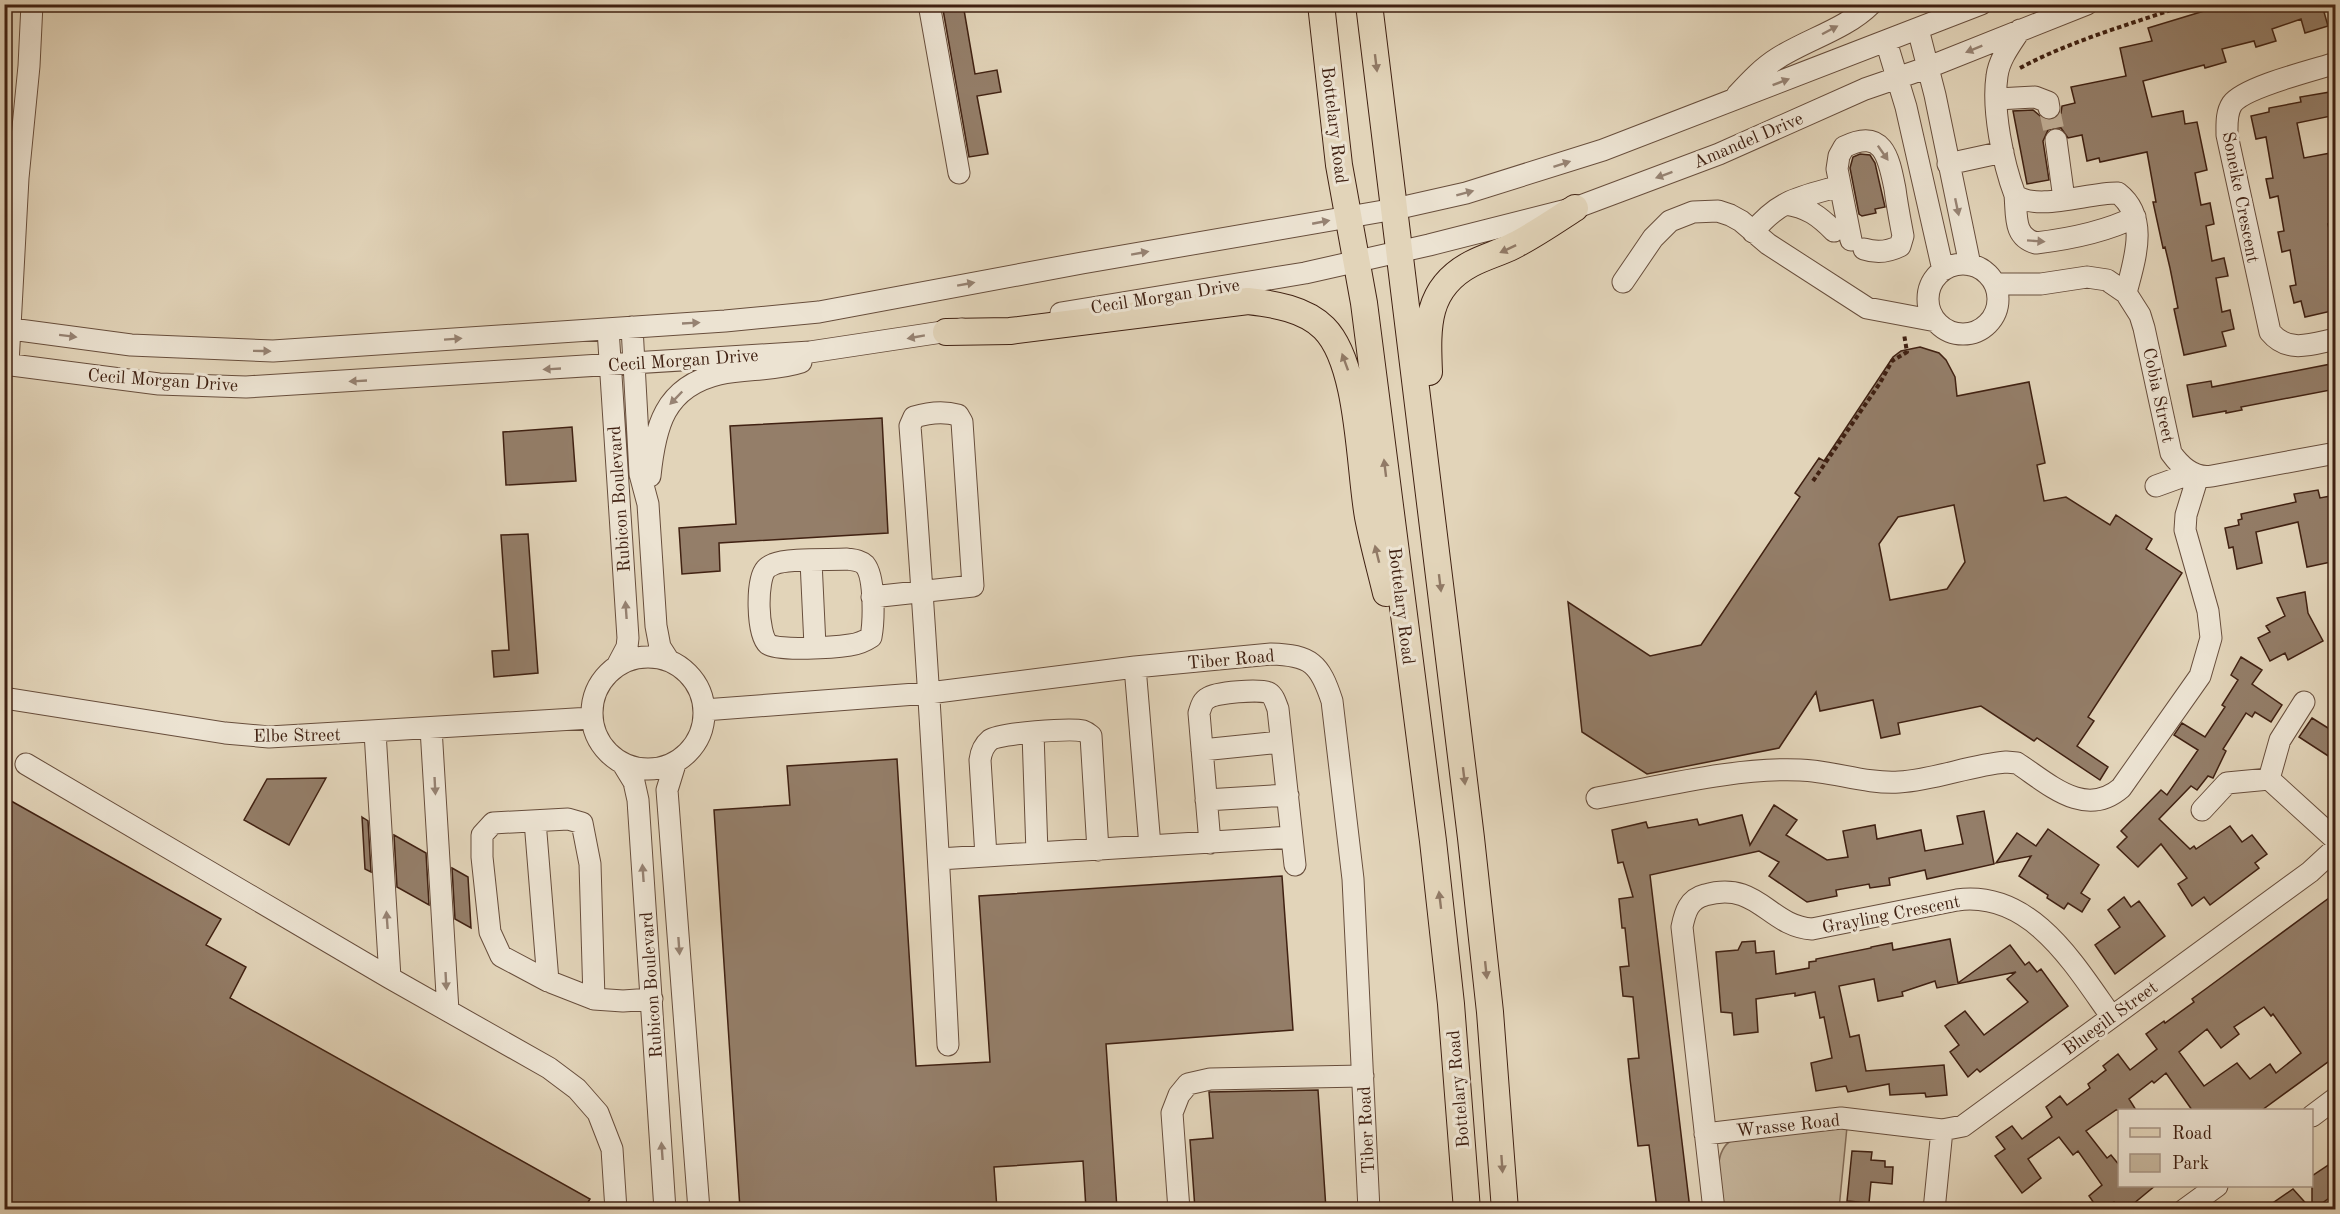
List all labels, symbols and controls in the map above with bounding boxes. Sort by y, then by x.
one-way arrow [1822,25,1839,35]
one-way arrow [1965,45,1983,54]
one-way arrow [1372,53,1381,72]
street label: Bottelary Road [1318,65,1350,185]
one-way arrow [1772,76,1790,86]
street label: Amandel Drive [1691,110,1806,172]
street label: Soneike Crescent [2218,130,2262,264]
one-way arrow [1877,144,1889,160]
one-way arrow [1553,158,1571,168]
one-way arrow [1655,170,1673,180]
one-way arrow [1456,187,1474,197]
one-way arrow [1953,197,1963,216]
one-way arrow [1312,217,1331,226]
one-way arrow [2027,237,2046,246]
one-way arrow [1499,244,1516,253]
one-way arrow [1131,249,1150,258]
street label: Cecil Morgan Drive [1089,276,1241,318]
one-way arrow [957,280,976,289]
one-way arrow [681,319,700,328]
one-way arrow [59,332,78,341]
one-way arrow [907,333,926,342]
one-way arrow [444,334,463,344]
one-way arrow [253,346,272,356]
street label: Cobia Street [2139,346,2177,444]
street label: Cecil Morgan Drive [607,347,759,375]
one-way arrow [1339,353,1349,371]
one-way arrow [543,364,562,373]
street label: Cecil Morgan Drive [87,367,239,395]
one-way arrow [348,376,367,385]
one-way arrow [669,391,683,405]
street label: Rubicon Boulevard [606,425,634,573]
one-way arrow [1380,458,1389,477]
one-way arrow [1371,545,1381,563]
street label: Bottelary Road [1385,546,1417,666]
one-way arrow [1435,573,1444,592]
one-way arrow [622,601,631,620]
street label: Tiber Road [1187,647,1276,673]
street label: Elbe Street [253,726,341,746]
one-way arrow [1459,767,1468,786]
one-way arrow [430,777,439,796]
one-way arrow [639,863,648,882]
one-way arrow [1436,891,1445,910]
street label: Grayling Crescent [1821,893,1962,937]
one-way arrow [382,910,391,929]
street label: Rubicon Boulevard [638,911,666,1059]
one-way arrow [674,937,683,956]
one-way arrow [1481,961,1490,980]
one-way arrow [442,971,451,990]
street label: Bluegill Street [2060,979,2161,1059]
street label: Bottelary Road [1445,1029,1473,1148]
street label: Tiber Road [1356,1086,1378,1174]
legend [2118,1109,2313,1187]
street label: Wrasse Road [1735,1112,1841,1140]
text: Road [2172,1125,2212,1143]
one-way arrow [657,1142,666,1161]
one-way arrow [1497,1155,1507,1174]
text: Park [2172,1155,2209,1173]

